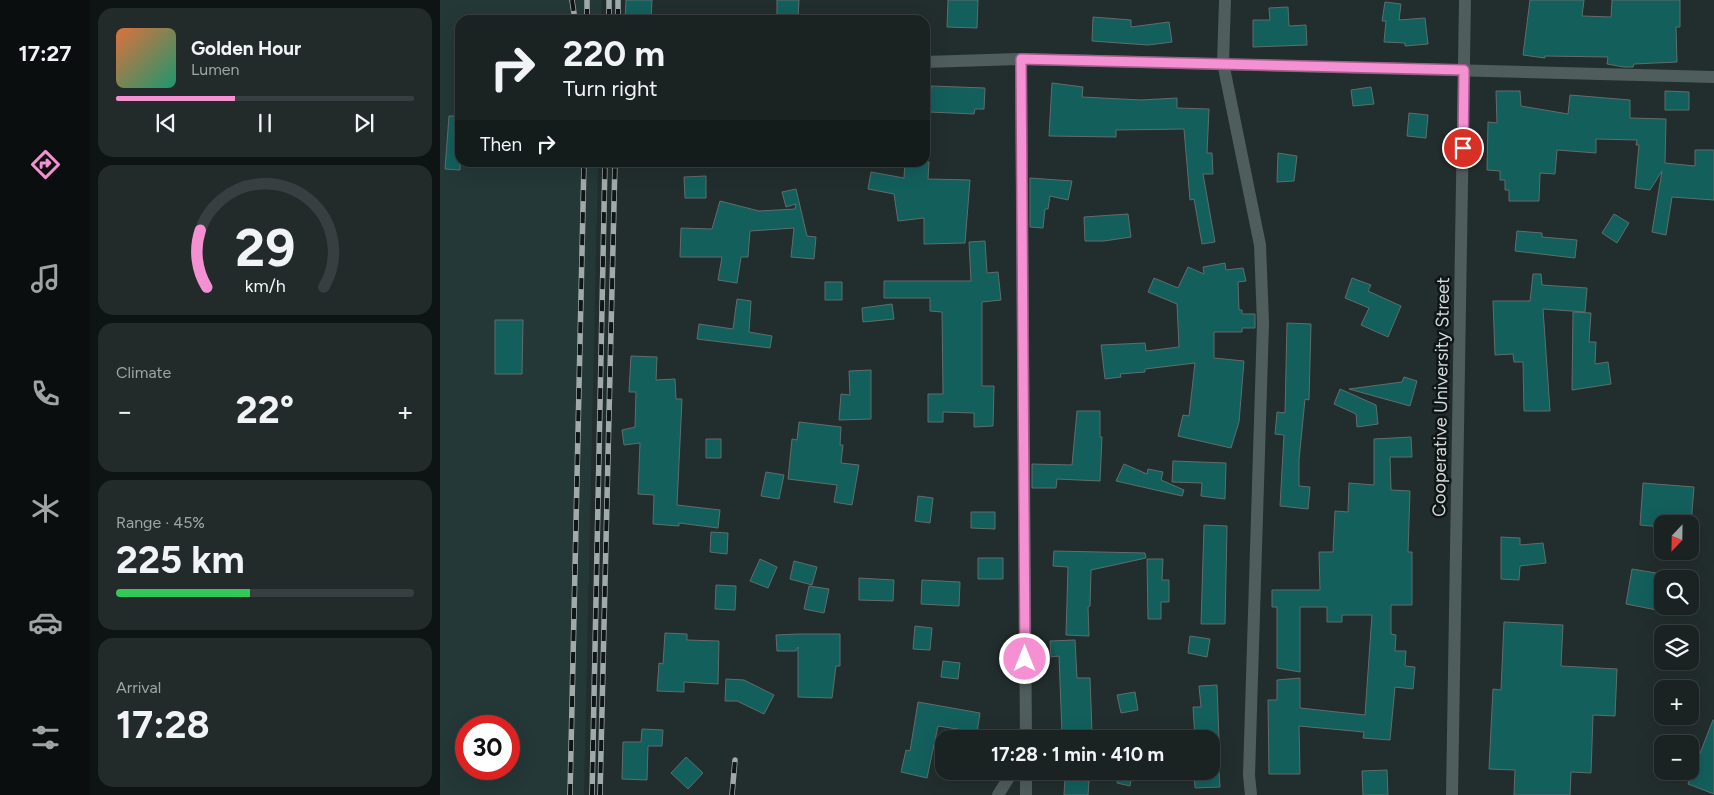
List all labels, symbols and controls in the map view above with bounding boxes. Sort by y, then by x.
text: 220 m [563,33,665,75]
icon: right [480,35,545,100]
text: Golden Hour [191,37,301,60]
text: 17:27 [18,40,72,67]
text: Lumen [191,60,240,79]
text: Turn right [563,75,658,102]
icon: previous [152,109,180,137]
icon: pause [251,109,279,137]
icon: next [350,109,378,137]
pin [1442,127,1484,169]
icon: right [532,130,560,158]
text: Then [480,133,522,156]
icon: arrive [1449,134,1477,162]
icon: directions [28,147,63,182]
text: 29 [235,217,295,279]
icon: music [28,261,63,296]
text: km/h [245,275,285,296]
street label: Cooperative University Street [1428,277,1454,517]
text: Climate [116,363,171,382]
icon: phone [28,376,63,411]
text: 22° [236,387,294,433]
text: − [116,394,133,428]
text: + [397,394,414,428]
icon: climate [28,491,63,526]
text: Range · 45% [116,513,205,532]
north arrow [1654,515,1699,560]
map controls [1654,515,1699,780]
text: 225 km [116,537,245,583]
button: search [1654,570,1699,615]
icon: car [28,605,63,640]
button: layers [1654,625,1699,670]
position arrow [998,632,1050,684]
text: Arrival [116,678,161,697]
button: + [1654,680,1699,725]
text: 17:28 [116,702,210,748]
speed limit sign: 30 [455,715,520,780]
icon: filters [28,720,63,755]
button: − [1654,735,1699,780]
text: 17:28 · 1 min · 410 m [991,743,1164,766]

